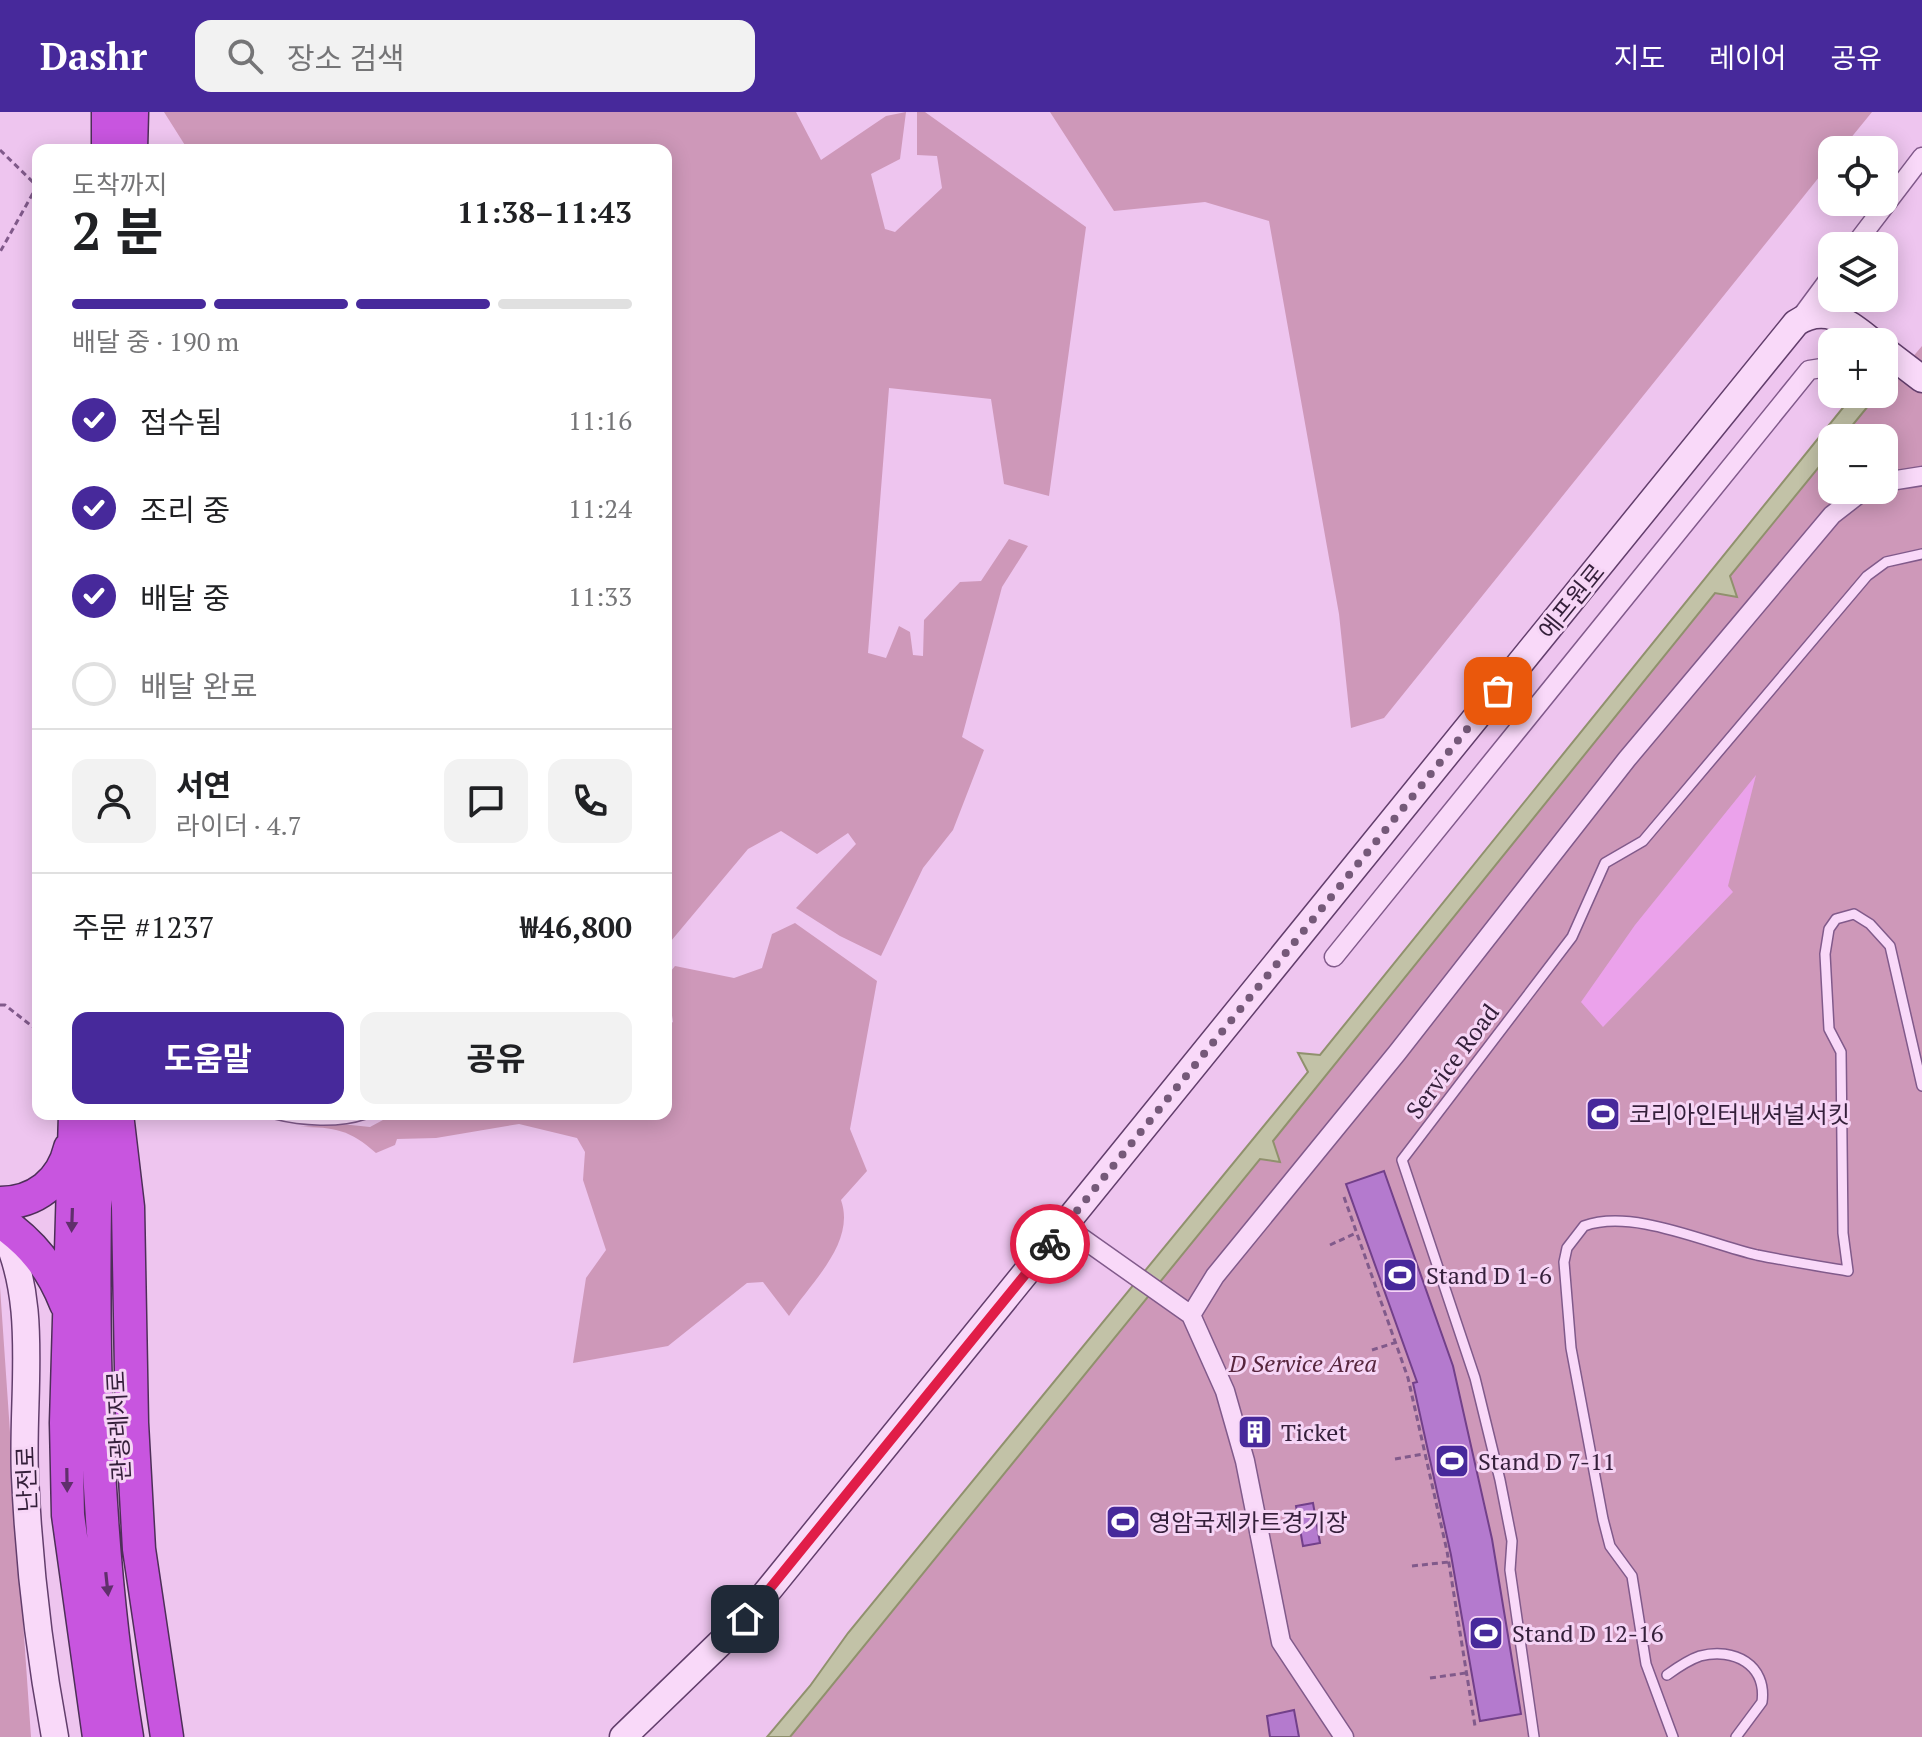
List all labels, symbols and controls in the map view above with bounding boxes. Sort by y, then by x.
search box [195,20,755,92]
text: Dashr [40,31,147,81]
icon: search [223,34,267,78]
text: 장소 검색 [287,38,405,78]
text: 지도 [1614,39,1665,76]
text: 레이어 [1709,39,1786,76]
text: 공유 [1830,39,1882,76]
map controls [1818,136,1898,504]
button: locate [1818,136,1898,216]
text: 도착까지 [72,167,168,201]
text: 11:38–11:43 [457,192,632,232]
text: 2 분 [72,196,163,265]
button: layers [1818,232,1898,312]
text: 배달 중 · 190 m [72,324,239,358]
button: + [1818,328,1898,408]
icon: check [72,398,116,442]
text: 접수됨 [140,402,223,442]
text: 11:16 [568,403,632,437]
button: − [1818,424,1898,504]
icon: check [72,486,116,530]
text: 조리 중 [140,490,230,530]
text: 11:24 [568,491,632,525]
street label: 에프원로 [1531,557,1611,645]
icon: check [72,574,116,618]
text: 배달 중 [140,578,230,618]
text: 11:33 [568,579,632,613]
pin [1464,657,1532,725]
text: 배달 완료 [140,666,258,706]
icon: bag [1476,669,1520,713]
button: person [72,759,156,843]
button: chat [444,759,528,843]
button: phone [548,759,632,843]
text: 서연 [176,765,231,805]
text: 라이더 · 4.7 [176,808,302,842]
text: 주문 #1237 [72,907,214,947]
text: ₩46,800 [520,907,632,947]
street label: Service Road [1398,997,1506,1125]
button: 도움말 [72,1012,344,1104]
button: 공유 [360,1012,632,1104]
sports icon: 코리아인터내셔널서킷 [1584,1095,1622,1133]
place label: 코리아인터내셔널서킷 [1629,1098,1850,1130]
courier [1010,1204,1090,1284]
one-way arrow [65,1208,78,1233]
icon: bike [1028,1222,1072,1266]
sports icon: Stand D 1-6 [1381,1256,1419,1294]
place label: Stand D 1-6 [1426,1259,1552,1291]
park label: D Service Area [1228,1347,1377,1379]
street label: 관광레저로 [99,1370,137,1482]
building icon: Ticket [1236,1413,1274,1451]
place label: Ticket [1281,1416,1347,1448]
sports icon: Stand D 7-11 [1433,1442,1471,1480]
street label: 난전로 [9,1445,43,1513]
place label: Stand D 7-11 [1478,1445,1615,1477]
one-way arrow [61,1468,73,1493]
sports icon: 영암국제카트경기장 [1104,1503,1142,1541]
place label: 영암국제카트경기장 [1149,1506,1348,1538]
one-way arrow [100,1572,113,1597]
pin [711,1585,779,1653]
icon: home [723,1597,767,1641]
sports icon: Stand D 12-16 [1467,1614,1505,1652]
place label: Stand D 12-16 [1512,1617,1664,1649]

